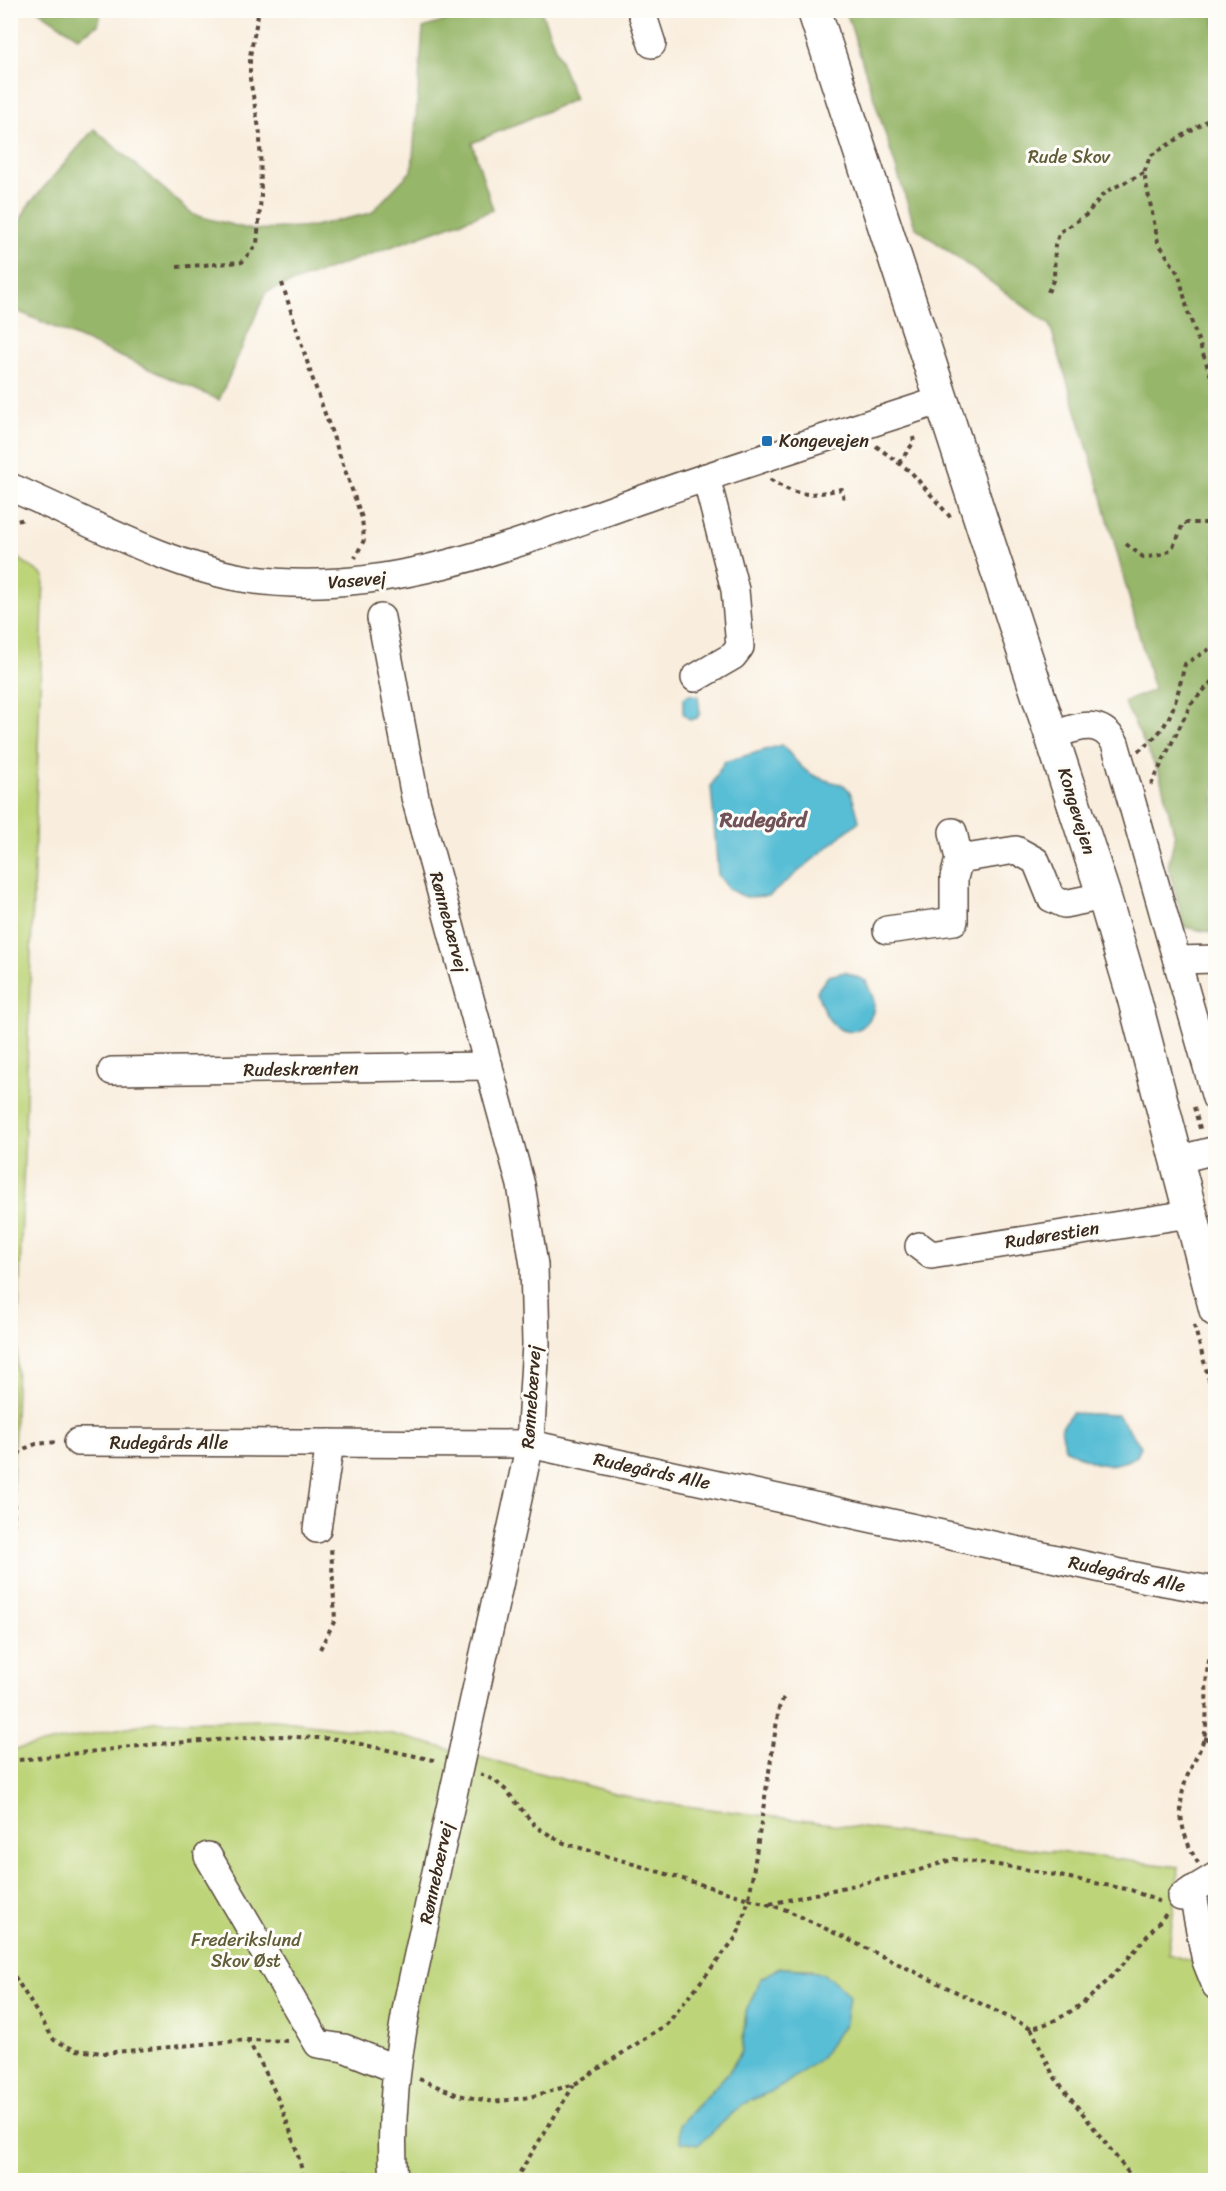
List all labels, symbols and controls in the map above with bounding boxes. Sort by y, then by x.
park label: Rude Skov [1028,141,1111,173]
place label: Kongevejen [779,425,869,457]
marker: Kongevejen [760,434,774,448]
street label: Vasevej [327,561,388,598]
street label: Kongevejen [1049,763,1106,859]
district label: Rudegård [719,801,808,839]
street label: Rønnebærvej [420,868,478,977]
street label: Rudeskrænten [243,1052,359,1086]
street label: Rudørestien [1003,1212,1102,1258]
street label: Rønnebærvej [511,1344,551,1450]
street label: Rudegårds Alle [110,1427,228,1459]
street label: Rudegårds Alle [591,1443,713,1499]
street label: Rudegårds Alle [1066,1546,1188,1602]
street label: Rønnebærvej [410,1818,463,1927]
park label: Frederikslund Skov Øst [191,1924,302,1977]

